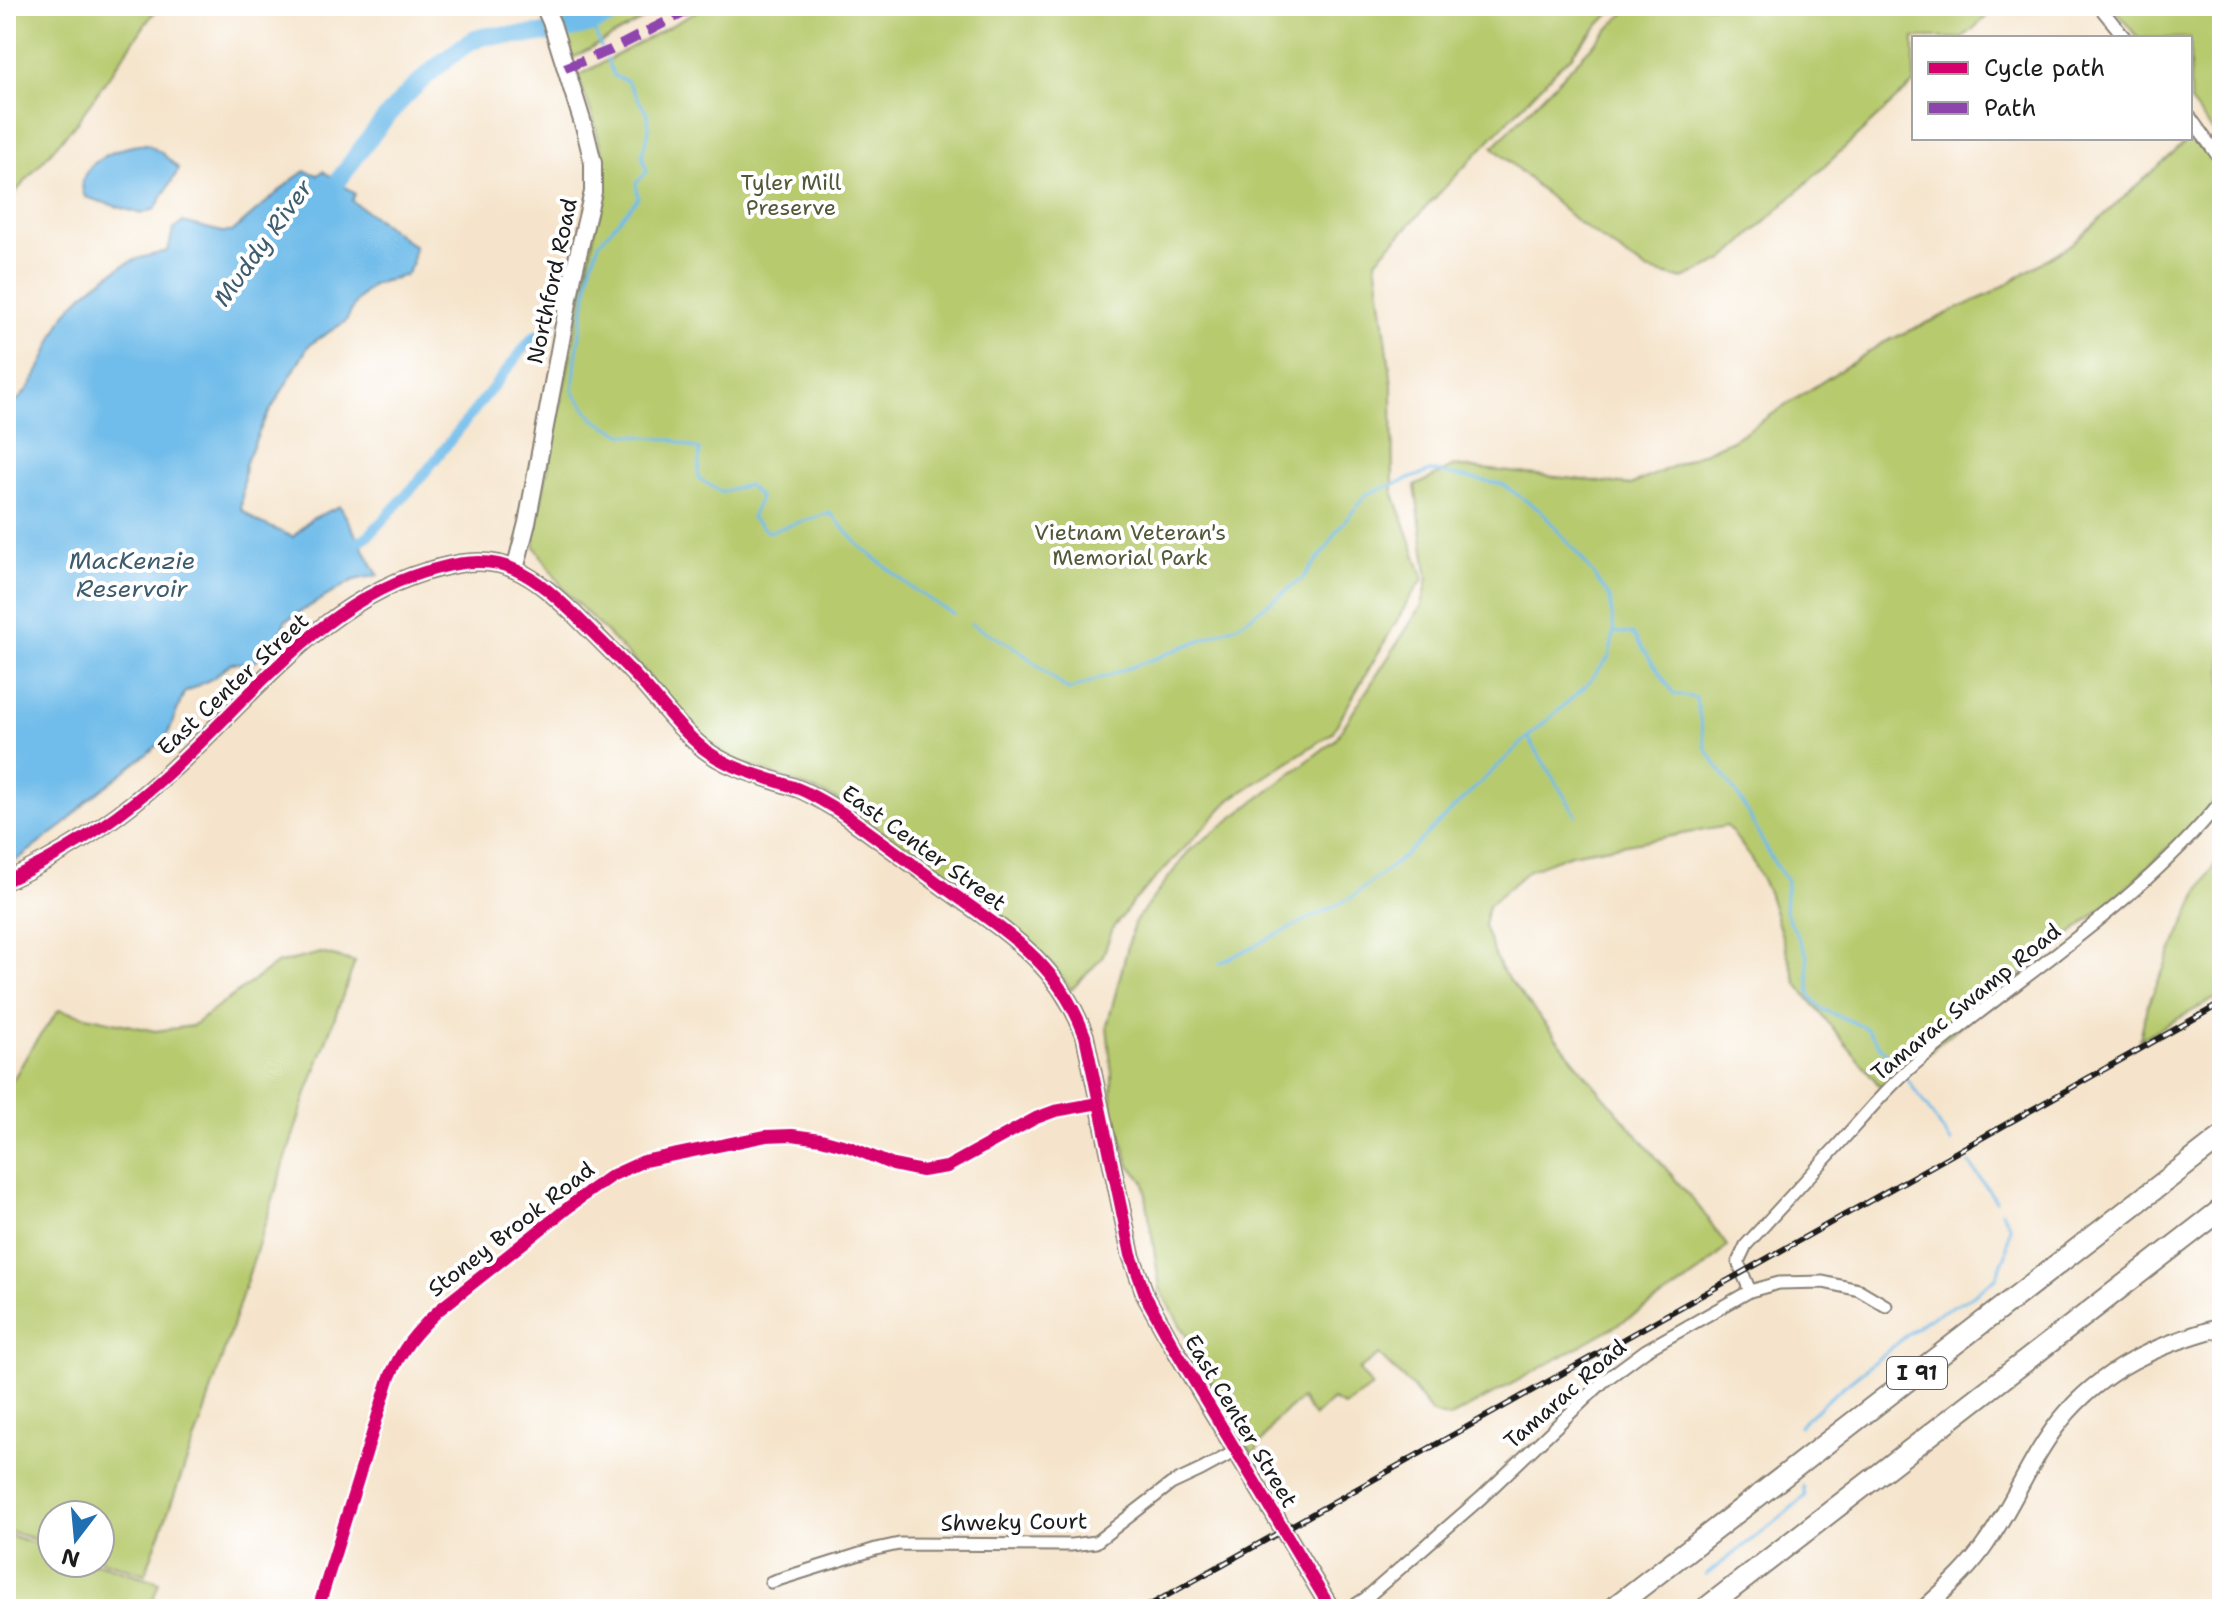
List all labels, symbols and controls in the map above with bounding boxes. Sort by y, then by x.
legend [1912,36,2192,140]
text: Cycle path [1984,52,2105,84]
text: Path [1984,92,2036,124]
park label: Tyler Mill Preserve [741,168,842,222]
water label: Muddy River [206,172,320,313]
street label: Northford Road [520,196,584,366]
park label: Vietnam Veteran's Memorial Park [1034,518,1226,572]
water label: MacKenzie Reservoir [69,545,195,605]
street label: East Center Street [151,606,315,762]
street label: East Center Street [836,778,1012,918]
street label: Tamarac Swamp Road [1865,917,2067,1087]
street label: Stoney Brook Road [422,1155,600,1303]
street label: East Center Street [1178,1329,1304,1513]
street label: Tamarac Road [1498,1333,1632,1455]
road number: I 91 [1887,1357,1947,1389]
north arrow [36,1499,116,1579]
street label: Shweky Court [940,1506,1088,1538]
text: N [58,1541,83,1574]

